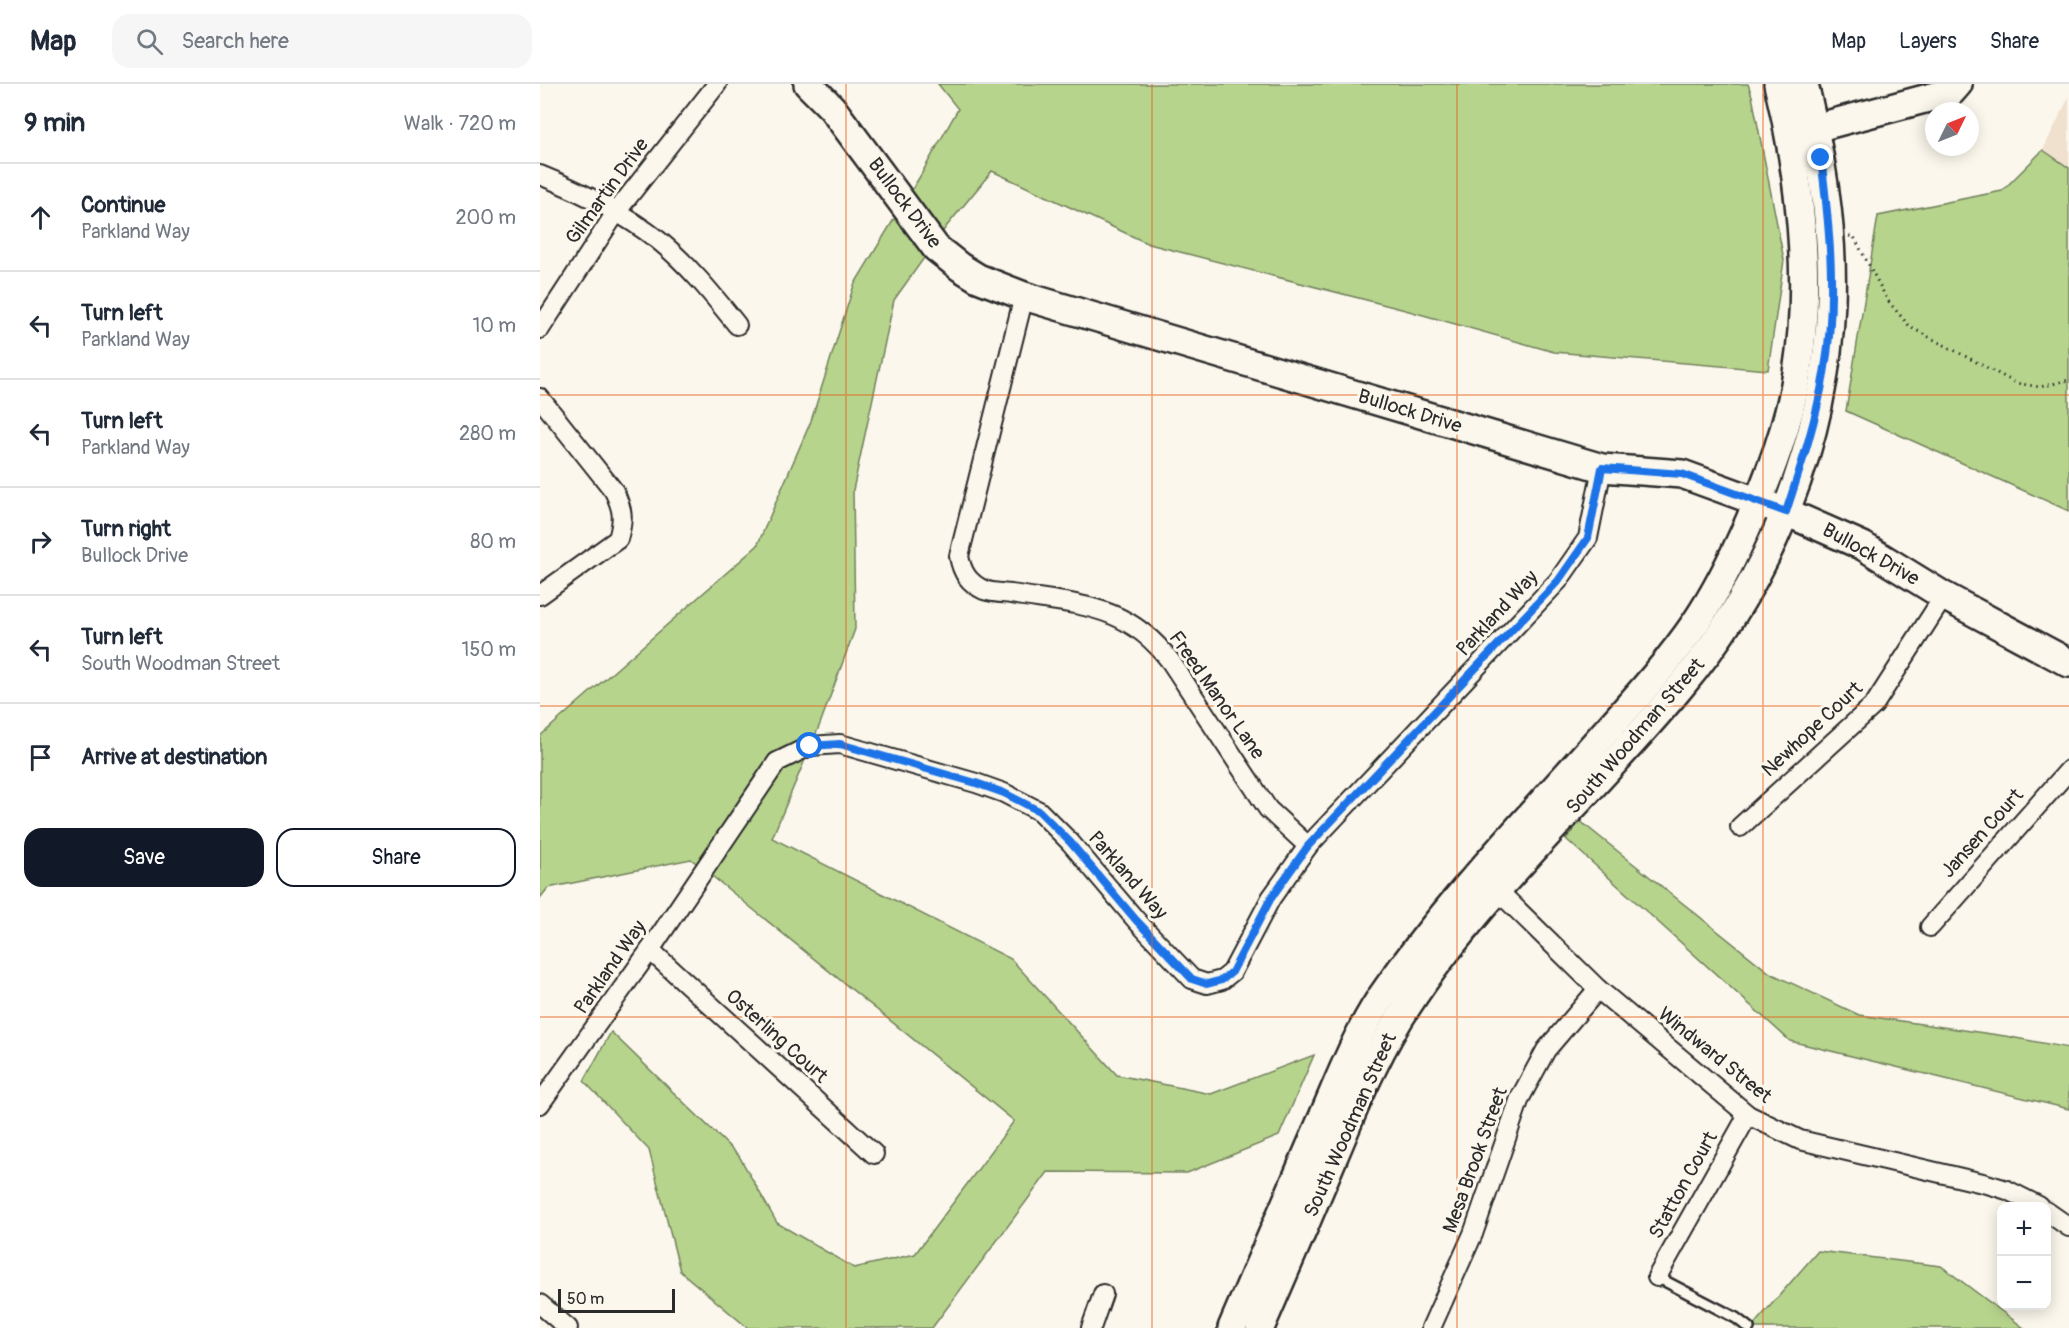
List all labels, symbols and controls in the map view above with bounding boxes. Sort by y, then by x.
search box [112,14,532,68]
text: Map [30,24,76,59]
icon: search [133,25,166,58]
text: Search here [181,27,289,55]
text: Map [1831,28,1866,55]
text: Layers [1899,28,1957,55]
text: Share [1990,28,2039,55]
north arrow [1925,102,1979,156]
text: 9 min [24,107,85,139]
text: Walk · 720 m [404,111,516,136]
street label: Gilmartin Drive [560,133,654,249]
route end [1807,144,1833,170]
street label: Bullock Drive [863,153,947,253]
text: Continue [81,191,165,219]
icon: ahead [24,201,57,234]
text: 200 m [455,205,516,230]
text: Parkland Way [81,219,190,244]
text: Turn left [81,299,163,327]
icon: left [24,309,57,342]
text: 10 m [472,313,516,338]
text: Parkland Way [81,327,190,352]
street label: Bullock Drive [1355,383,1465,439]
text: Turn left [81,407,163,435]
icon: left [24,417,57,450]
text: 280 m [459,421,516,446]
text: Parkland Way [81,435,190,460]
text: Turn right [81,515,171,543]
street label: Bullock Drive [1818,517,1924,591]
icon: right [24,525,57,558]
text: 80 m [470,529,516,554]
text: Bullock Drive [81,543,188,568]
street label: Parkland Way [1451,564,1544,661]
text: Turn left [81,623,163,651]
street label: Freed Manor Lane [1164,626,1271,764]
icon: left [24,633,57,666]
text: 150 m [462,637,516,662]
text: South Woodman Street [81,651,280,676]
street label: South Woodman Street [1560,652,1710,819]
street label: Newhope Court [1756,675,1868,782]
route start [796,732,822,758]
icon: arrive [24,741,57,774]
text: Arrive at destination [81,743,267,771]
street label: Jansen Court [1935,782,2029,883]
street label: Parkland Way [1083,826,1173,925]
button: Save [24,828,264,887]
button: Share [276,828,516,887]
street label: Parkland Way [569,915,652,1019]
street label: Osterling Court [721,984,834,1089]
street label: Windward Street [1653,1001,1778,1109]
street label: South Woodman Street [1298,1028,1402,1221]
street label: Mesa Brook Street [1437,1083,1513,1236]
street label: Statton Court [1643,1126,1723,1243]
map controls [1997,1202,2051,1310]
button: + [1997,1202,2051,1256]
button: − [1997,1256,2051,1310]
scale bar [558,1286,675,1314]
text: 50 m [567,1289,604,1309]

